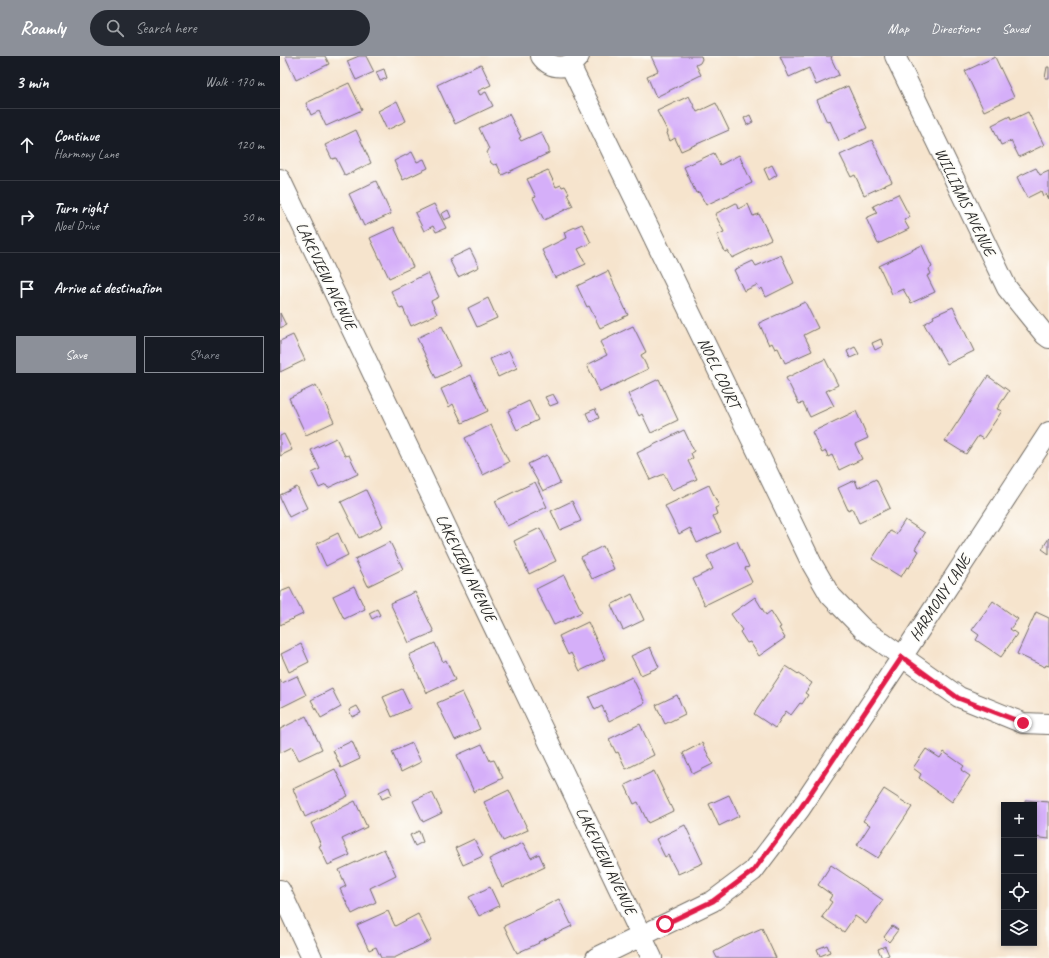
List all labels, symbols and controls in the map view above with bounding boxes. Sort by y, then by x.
search box [90,10,370,46]
text: Roamly [20,16,66,40]
icon: search [104,17,126,39]
text: Search here [136,19,197,38]
text: Map [888,20,909,37]
text: Directions [931,20,980,37]
text: Saved [1002,20,1029,37]
text: 3 min [16,72,49,93]
text: Walk · 170 m [205,74,264,90]
text: Continue [54,127,99,146]
icon: ahead [16,134,38,156]
text: 120 m [236,137,264,153]
street label: WILLIAMS AVENUE [930,145,1001,262]
text: Harmony Lane [54,146,119,162]
text: Turn right [54,199,107,218]
icon: right [16,206,38,228]
text: 50 m [242,209,264,225]
text: Noel Drive [54,218,99,234]
street label: LAKEVIEW AVENUE [291,219,362,335]
icon: arrive [16,278,38,300]
text: Arrive at destination [54,279,161,298]
street label: NOEL COURT [693,334,746,415]
button: Save [16,336,136,373]
button: Share [144,336,264,373]
street label: LAKEVIEW AVENUE [431,511,502,627]
street label: HARMONY LANE [905,549,977,645]
route end [1014,714,1032,732]
map controls [1001,802,1037,946]
button: + [1001,802,1037,838]
street label: LAKEVIEW AVENUE [571,804,642,920]
button: − [1001,838,1037,874]
button: locate [1001,874,1037,910]
button: layers [1001,910,1037,946]
route start [656,915,674,933]

